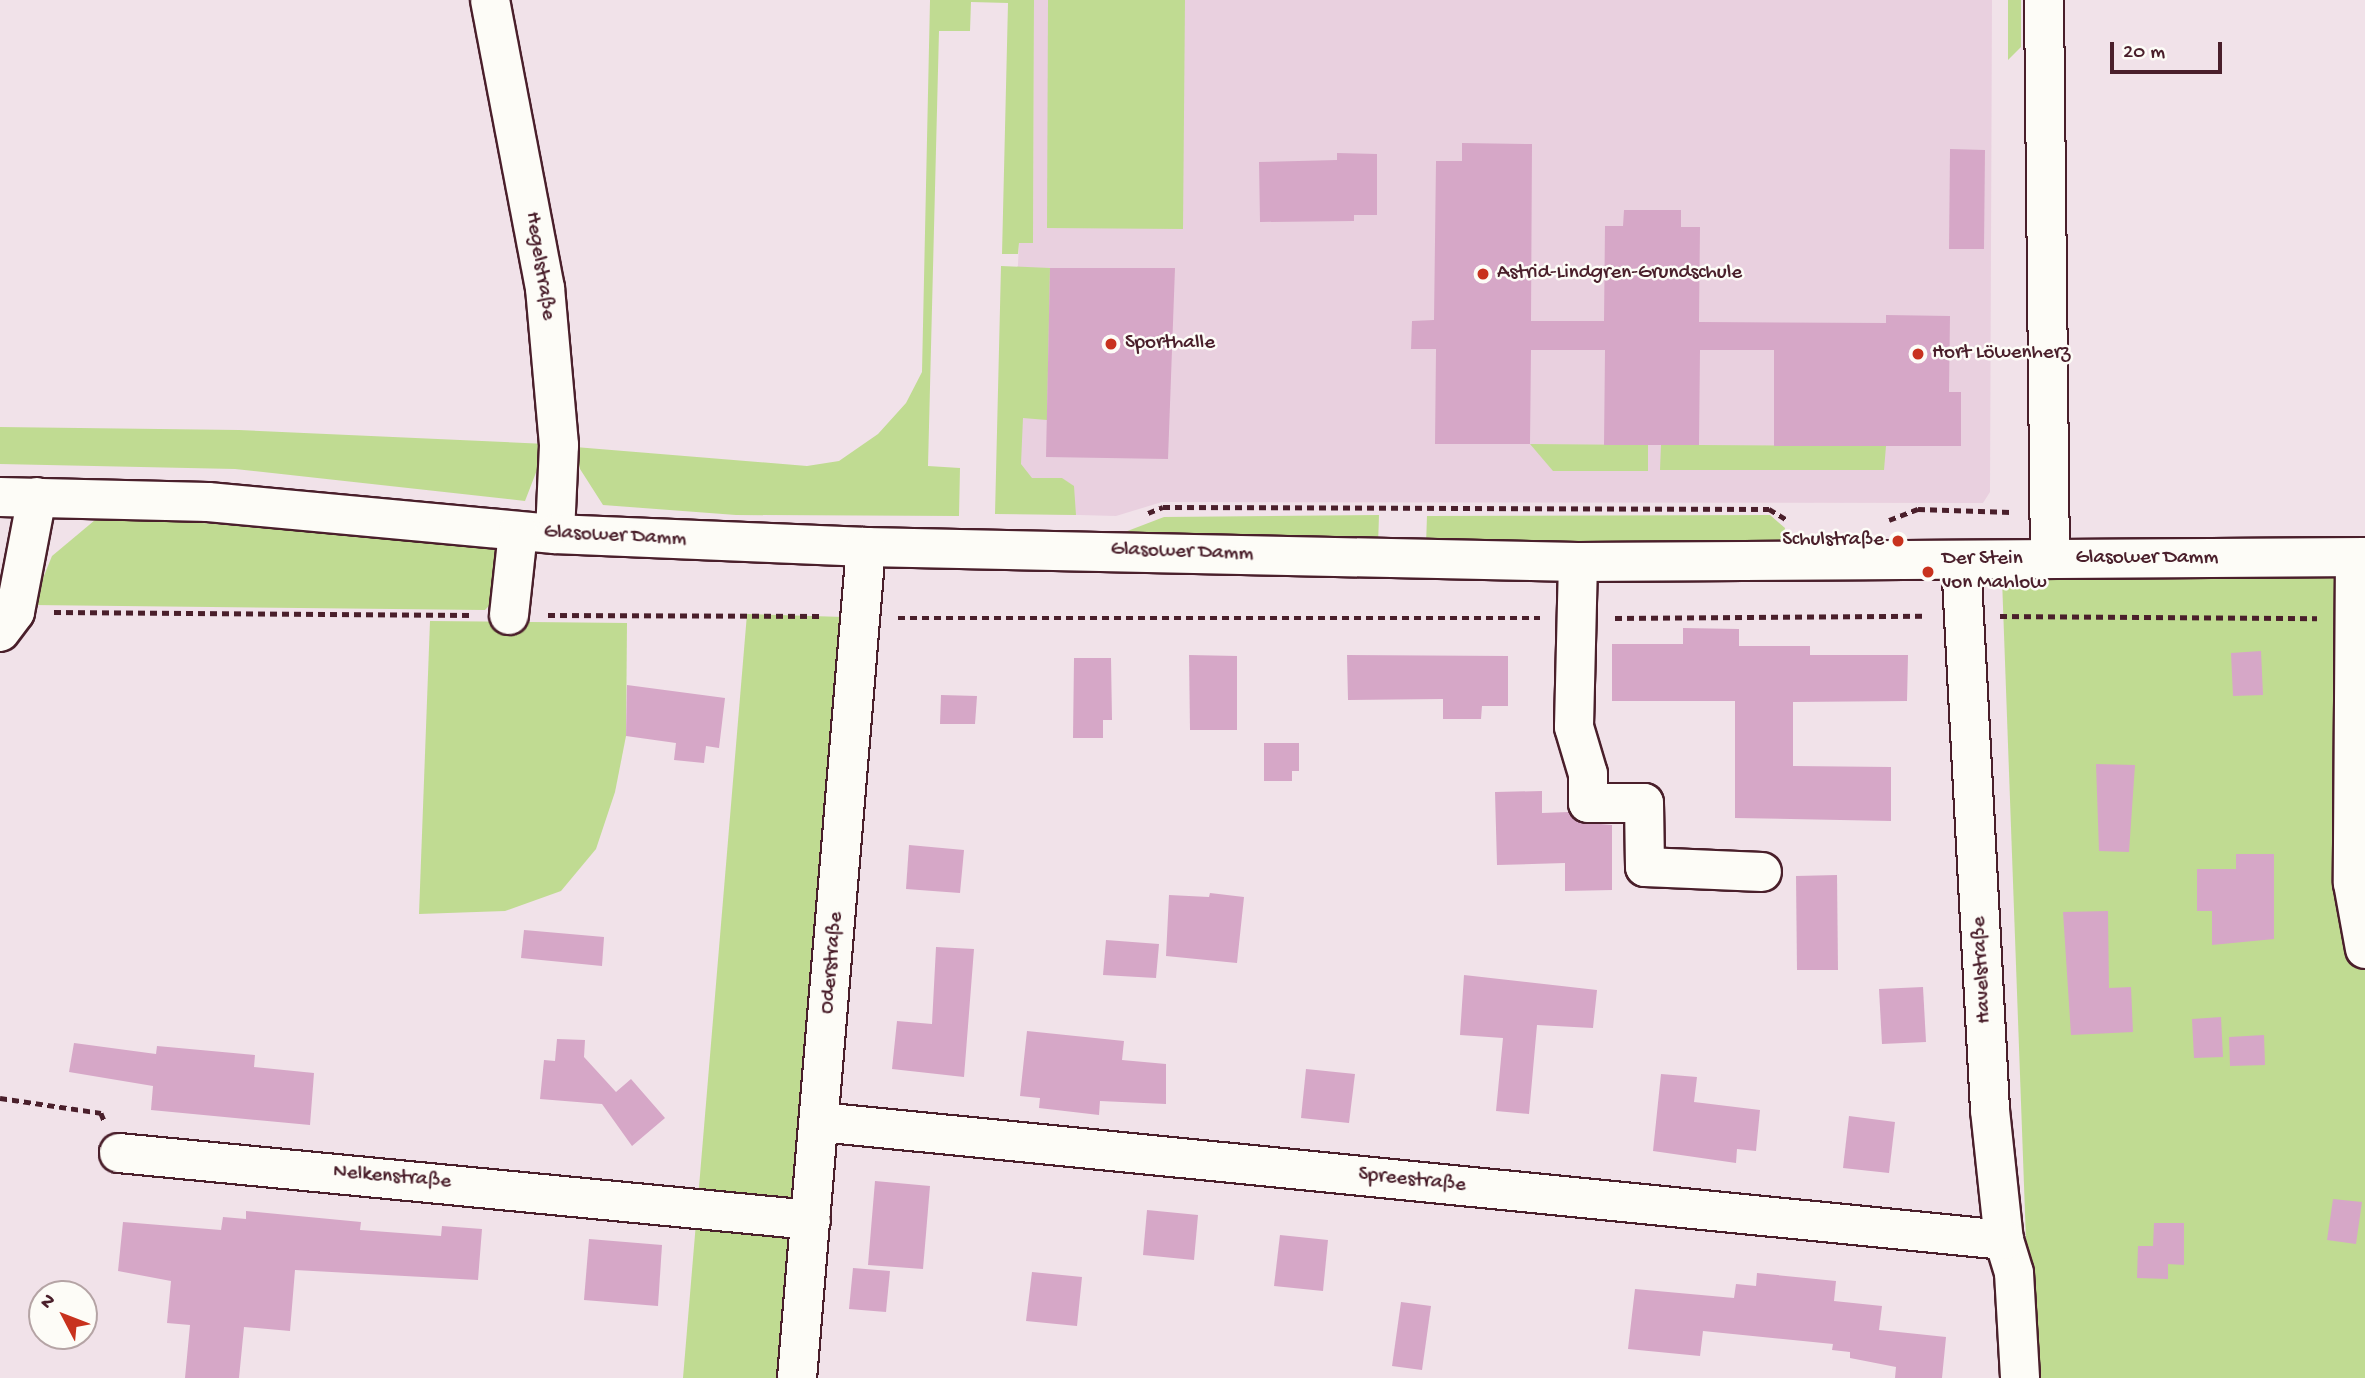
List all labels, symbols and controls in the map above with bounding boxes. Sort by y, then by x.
scale bar [2113,28,2225,72]
text: 20 m [2123,41,2165,66]
street label: Hegelstraße [518,210,560,322]
place label: Astrid-Lindgren-Grundschule [1497,261,1742,287]
marker: Astrid-Lindgren-Grundschule [1475,266,1491,282]
place label: Sporthalle [1125,331,1215,357]
marker: Sporthalle [1103,336,1119,352]
place label: Hort Löwenherz [1932,341,2070,367]
marker: Hort Löwenherz [1910,346,1926,362]
street label: Glasower Damm [543,521,687,553]
place label: Schulstraße [1782,528,1884,554]
marker: Schulstraße [1890,533,1906,549]
street label: Glasower Damm [1110,538,1254,568]
street label: Glasower Damm [2076,546,2218,572]
place label: Der Stein von Mahlow [1942,547,2046,597]
marker: Der Stein von Mahlow [1920,564,1936,580]
street label: Oderstraße [816,911,850,1015]
street label: Havelstraße [1968,916,1998,1024]
street label: Nelkenstraße [332,1160,452,1196]
street label: Spreestraße [1357,1163,1467,1199]
north arrow [28,1280,98,1350]
text: N [36,1290,61,1314]

